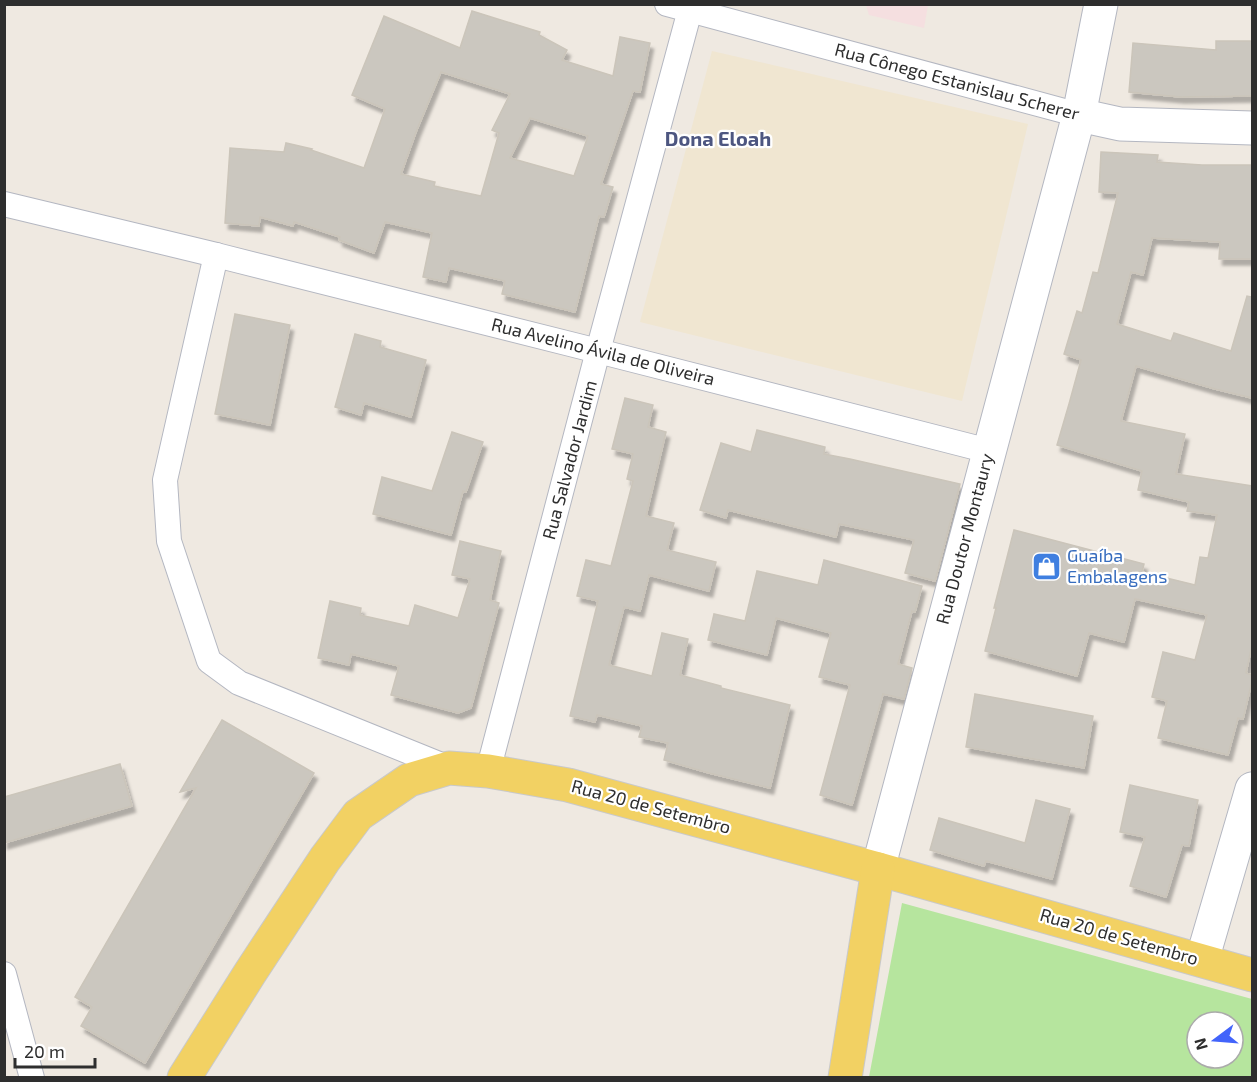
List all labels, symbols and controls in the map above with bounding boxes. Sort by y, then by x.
street label: Rua Cônego Estanislau Scherer [832,38,1082,124]
district label: Dona Eloah [665,126,771,150]
street label: Rua Avelino Ávila de Oliveira [489,313,717,389]
street label: Rua Salvador Jardim [537,378,601,542]
street label: Rua Doutor Montaury [931,450,998,627]
place label: Guaíba Embalagens [1067,544,1167,587]
shop icon: Guaíba Embalagens [1030,550,1062,582]
street label: Rua 20 de Setembro [569,774,733,838]
street label: Rua 20 de Setembro [1038,903,1201,969]
north arrow [1185,1010,1245,1070]
scale bar [15,1031,94,1069]
text: N [1189,1036,1211,1052]
text: 20 m [24,1040,65,1062]

